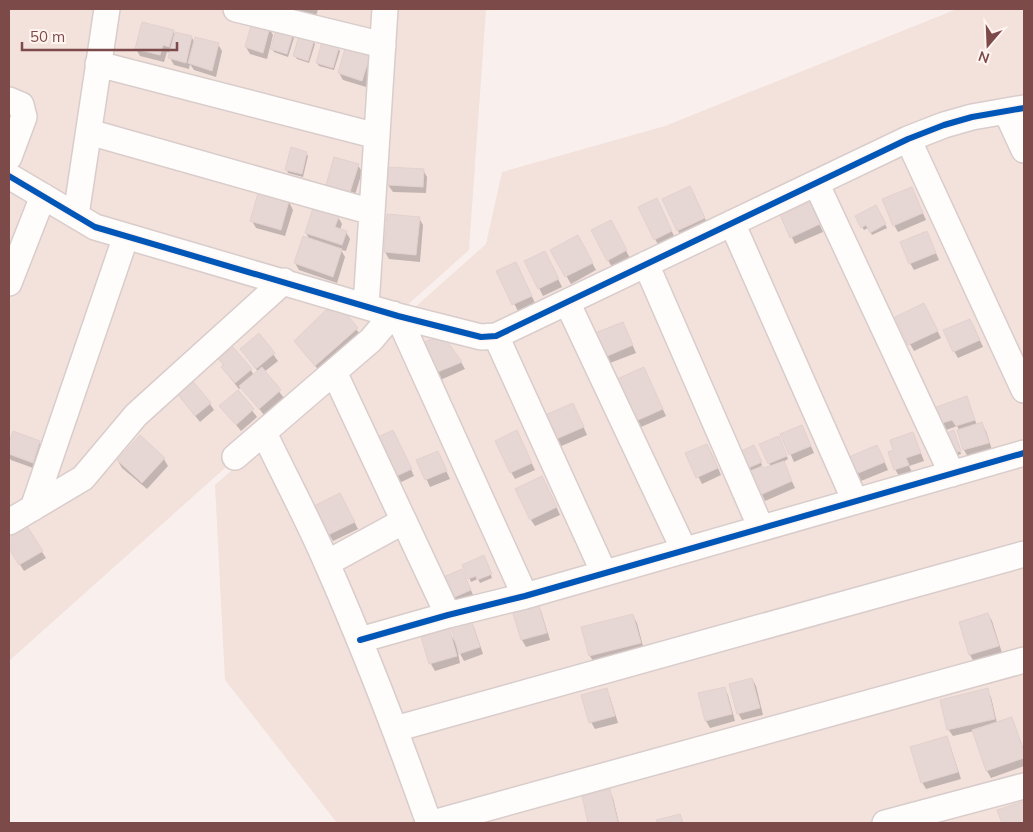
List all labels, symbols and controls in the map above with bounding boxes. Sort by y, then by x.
scale bar [22,20,178,52]
north arrow [963,20,1013,70]
text: 50 m [30,27,65,46]
text: N [976,47,992,68]

